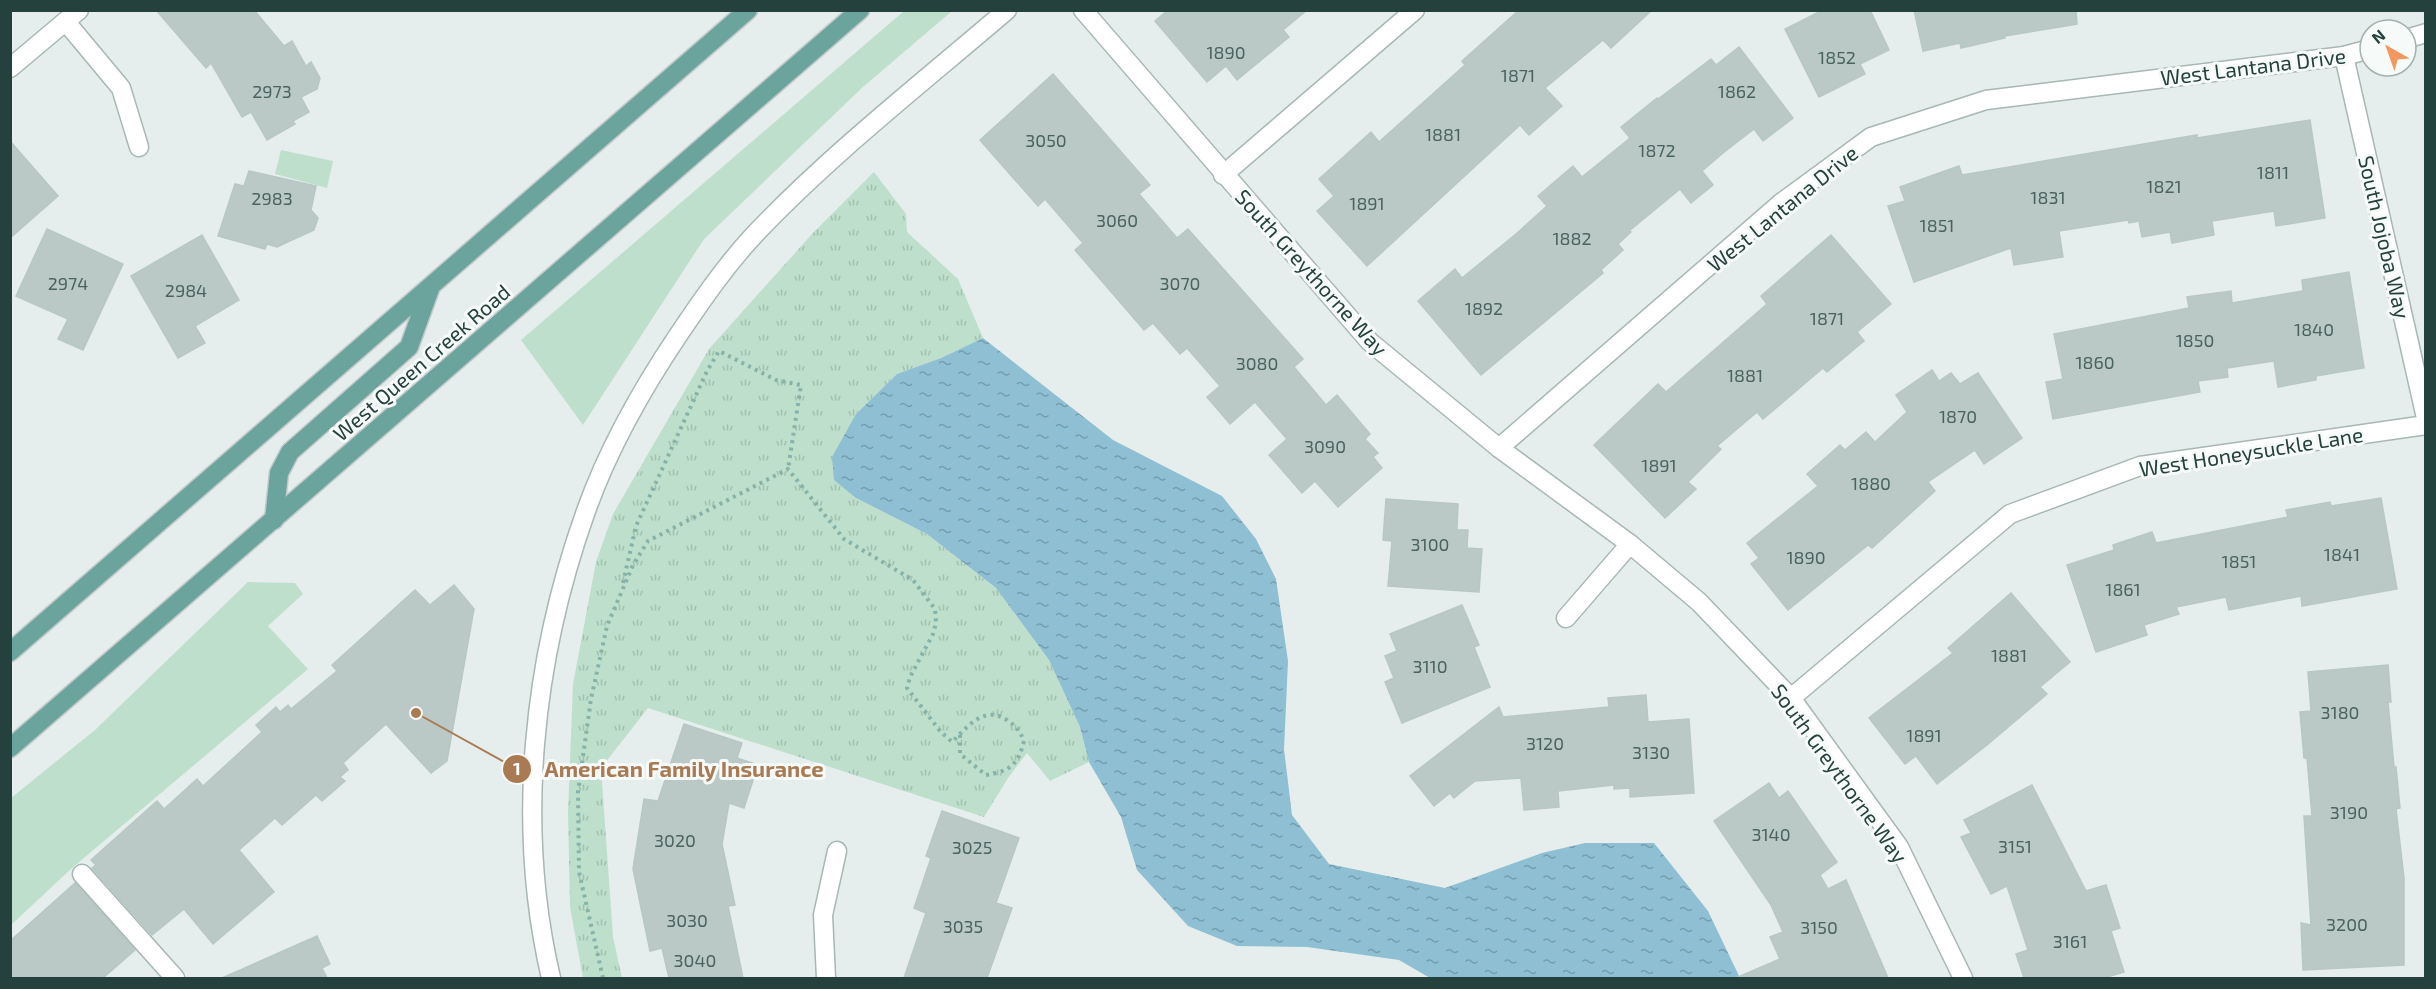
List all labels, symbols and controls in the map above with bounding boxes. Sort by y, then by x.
north arrow [2358,18,2418,78]
text: N [2368,25,2389,47]
house number: 1890 [1206,41,1246,63]
street label: West Lantana Drive [2159,42,2347,90]
house number: 1852 [1818,46,1856,68]
house number: 1871 [1501,64,1535,86]
house number: 2973 [252,80,292,102]
house number: 1862 [1718,80,1756,102]
house number: 1881 [1425,123,1461,145]
house number: 3050 [1025,129,1067,151]
house number: 1872 [1638,139,1676,161]
street label: West Lantana Drive [1702,140,1862,276]
street label: South Jojoba Way [2353,153,2416,321]
house number: 1811 [2257,161,2289,183]
house number: 1821 [2146,175,2182,197]
street label: South Greythorne Way [1231,184,1393,360]
house number: 1831 [2030,186,2066,208]
house number: 2983 [251,187,293,209]
house number: 1891 [1349,192,1385,214]
house number: 3060 [1096,209,1138,231]
house number: 1851 [1920,214,1954,236]
house number: 1882 [1552,227,1592,249]
house number: 2974 [48,272,88,294]
house number: 3070 [1160,272,1200,294]
street label: West Queen Creek Road [328,278,515,446]
house number: 2984 [165,279,207,301]
house number: 1892 [1465,297,1503,319]
house number: 1871 [1810,307,1844,329]
house number: 1840 [2294,318,2334,340]
house number: 1850 [2176,329,2214,351]
house number: 1860 [2075,351,2115,373]
house number: 3080 [1236,352,1278,374]
house number: 1881 [1727,364,1763,386]
house number: 1870 [1939,405,1977,427]
street label: West Honeysuckle Lane [2137,421,2365,481]
house number: 3090 [1304,435,1346,457]
house number: 1891 [1641,454,1677,476]
house number: 1880 [1851,472,1891,494]
house number: 3100 [1411,533,1449,555]
house number: 1841 [2324,543,2360,565]
house number: 1890 [1786,546,1826,568]
house number: 1851 [2222,550,2256,572]
house number: 1861 [2105,578,2141,600]
house number: 1881 [1991,644,2027,666]
house number: 3110 [1412,655,1448,677]
street label: South Greythorne Way [1767,679,1913,867]
house number: 3180 [2321,701,2359,723]
house number: 1891 [1906,724,1942,746]
house number: 3120 [1526,732,1564,754]
house number: 3130 [1632,741,1670,763]
callout: American Family Insurance [502,749,836,789]
text: American Family Insurance [544,755,824,782]
text: 1 [513,757,521,779]
house number: 3190 [2330,801,2368,823]
house number: 3140 [1751,823,1791,845]
house number: 3020 [654,829,696,851]
house number: 3151 [1998,835,2032,857]
house number: 3025 [952,836,992,858]
house number: 3030 [666,909,708,931]
house number: 3200 [2326,913,2368,935]
house number: 3035 [943,915,983,937]
house number: 3150 [1800,916,1838,938]
house number: 3161 [2053,930,2087,952]
house number: 3040 [674,949,716,971]

